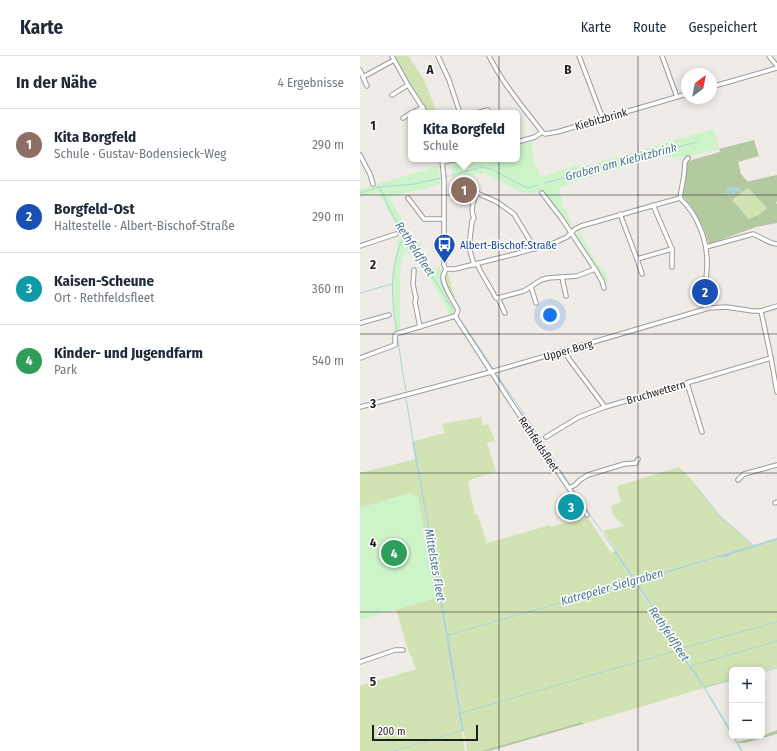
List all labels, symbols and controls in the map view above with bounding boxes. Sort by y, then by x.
text: Karte [20,16,63,39]
text: Karte [581,19,611,36]
text: Route [633,19,666,36]
text: Gespeichert [688,19,757,36]
text: A [425,62,434,77]
text: B [564,62,572,77]
north arrow [681,68,717,104]
text: In der Nähe [16,72,97,93]
text: 4 Ergebnisse [278,75,344,90]
street label: Kiebitzbrink [573,106,630,133]
popup [408,110,520,162]
text: 1 [370,118,376,133]
text: Kita Borgfeld [423,120,505,138]
text: Kita Borgfeld [54,128,136,146]
text: 1 [26,137,32,152]
text: 290 m [312,137,344,152]
text: Schule [423,138,458,153]
water label: Graben am Kiebitzbrink [564,140,678,184]
text: Schule · Gustav-Bodensieck-Weg [54,146,226,161]
pin: 1 [451,175,477,205]
text: Borgfeld-Ost [54,200,135,218]
text: 2 [26,209,32,224]
text: 290 m [312,209,344,224]
text: Haltestelle · Albert-Bischof-Straße [54,218,235,233]
water label: Rethfeldfleet [392,219,438,279]
bus stop icon: Albert-Bischof-Straße [431,232,457,265]
place label: Albert-Bischof-Straße [460,239,557,252]
text: 2 [369,257,376,272]
text: Kaisen-Scheune [54,272,154,290]
pin: 2 [692,277,718,307]
text: 3 [26,281,32,296]
text: 360 m [312,281,344,296]
text: Ort · Rethfeldsfleet [54,290,155,305]
your location [540,305,560,325]
street label: Upper Borg [542,337,595,364]
text: Kinder- und Jugendfarm [54,344,203,362]
text: 4 [26,353,32,368]
text: 540 m [312,353,344,368]
text: Park [54,362,77,377]
street label: Bruchwettern [625,378,687,407]
text: 3 [369,396,376,411]
street label: Rethfeldsfleet [516,414,562,474]
pin: 3 [558,492,584,522]
water label: Mittelstes Fleet [422,528,448,603]
text: 4 [370,535,377,550]
pin: 4 [381,538,407,568]
water label: Katrepeler Sielgraben [559,566,665,608]
water label: Rethfeldfleet [646,604,692,664]
map controls [729,667,765,739]
button: + [729,667,765,703]
text: 5 [370,674,376,689]
button: − [729,703,765,739]
scale bar [372,723,478,742]
text: 200 m [378,725,405,738]

